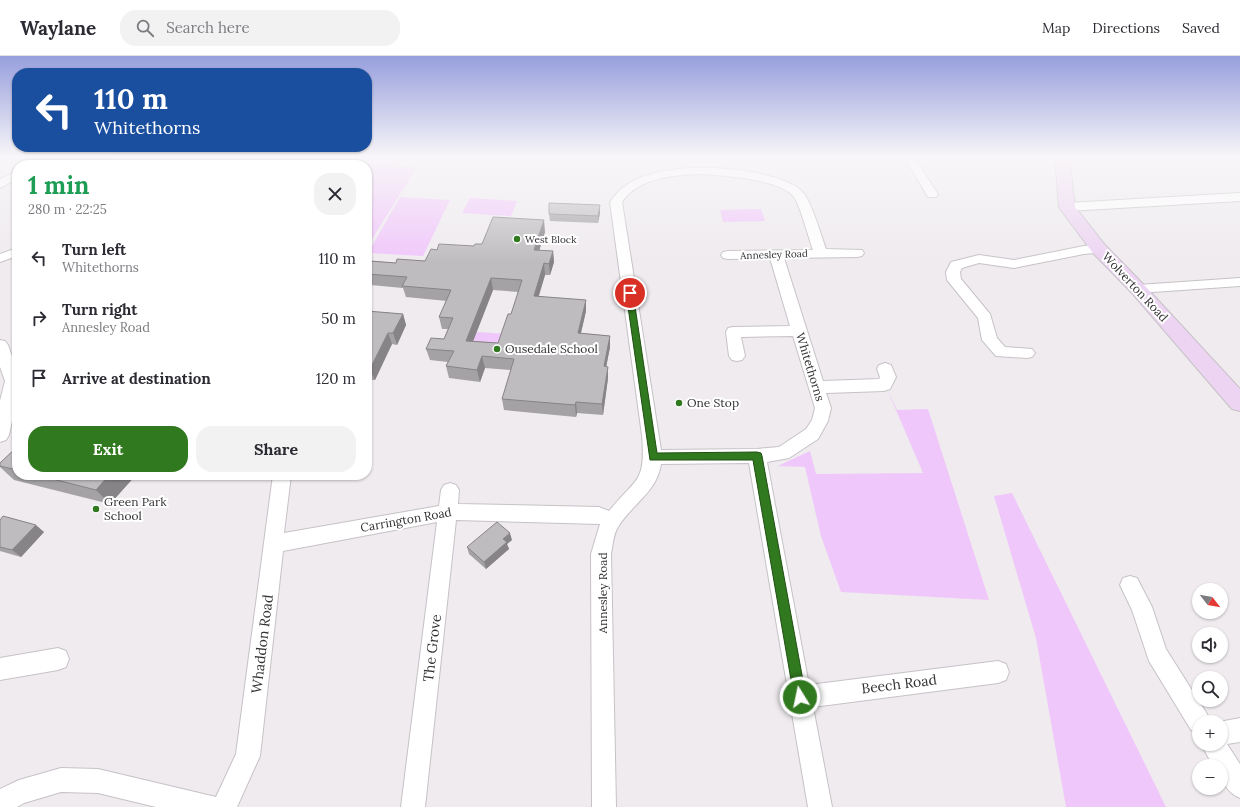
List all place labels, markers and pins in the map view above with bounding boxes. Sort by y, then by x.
place label: West Block [525,233,577,246]
marker: West Block [512,234,522,244]
pin [613,276,647,310]
place label: Ousedale School [505,341,598,356]
marker: Ousedale School [492,344,502,354]
place label: One Stop [687,395,739,410]
marker: One Stop [674,398,684,408]
place label: Green Park School [104,494,167,523]
marker: Green Park School [91,504,101,514]

